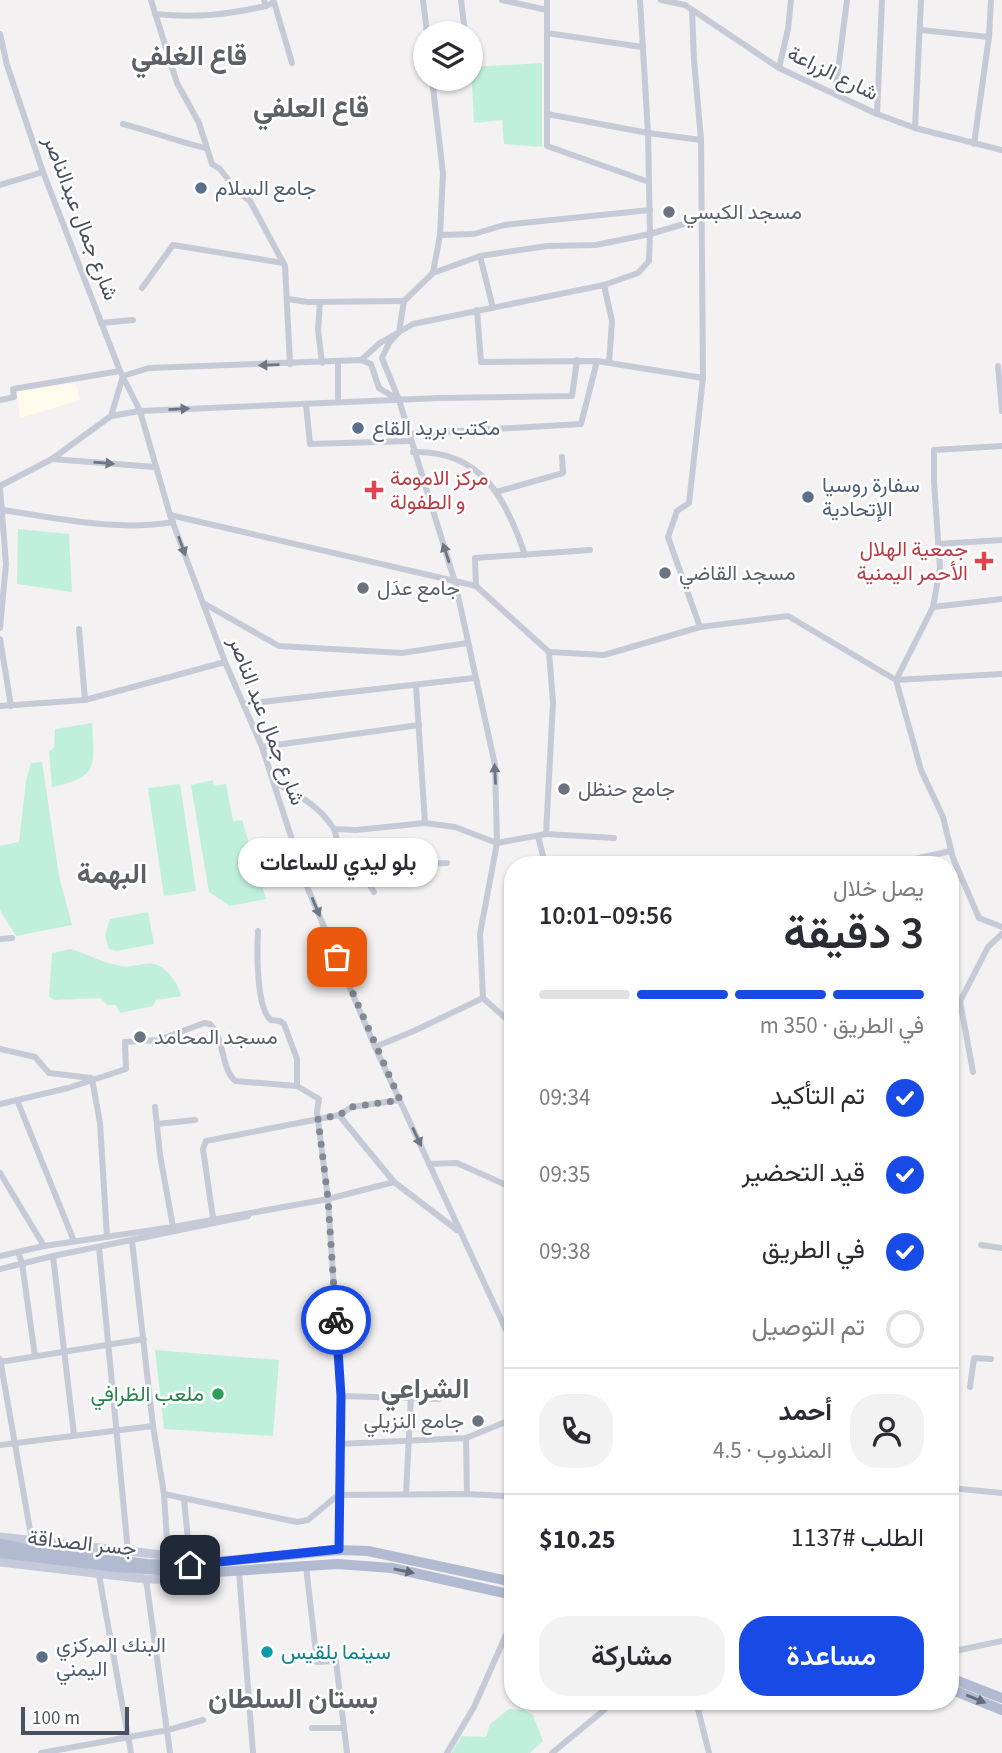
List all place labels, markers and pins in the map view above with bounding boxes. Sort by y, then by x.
place label: جامع السلام [215,173,316,203]
marker: جامع السلام [193,180,209,196]
place label: مسجد الكبسي [683,197,802,229]
marker: مسجد الكبسي [661,204,677,220]
place label: مكتب بريد القاع [372,413,500,443]
marker: مكتب بريد القاع [350,420,366,436]
place label: مركز الامومة و الطفولة [390,463,488,517]
place label: سفارة روسيا الإتحادية [822,470,920,524]
marker: مركز الامومة و الطفولة [364,480,384,500]
marker: سفارة روسيا الإتحادية [800,489,816,505]
place label: جمعية الهلال الأحمر اليمنية [857,534,968,588]
marker: جمعية الهلال الأحمر اليمنية [974,551,994,571]
place label: مسجد القاضي [679,558,796,590]
marker: مسجد القاضي [657,565,673,581]
place label: جامع عدَل [377,573,460,603]
marker: جامع عدَل [355,580,371,596]
place label: جامع حنظل [578,774,675,804]
marker: جامع حنظل [556,781,572,797]
callout: بلو ليدي للساعات [237,838,437,887]
pin [307,927,367,987]
place label: مسجد المحامد [154,1022,278,1052]
marker: مسجد المحامد [132,1029,148,1045]
place label: ملعب الظرافي [91,1379,204,1411]
marker: ملعب الظرافي [210,1386,226,1402]
place label: جامع النزيلي [363,1406,464,1438]
marker: جامع النزيلي [470,1413,486,1429]
pin [160,1535,220,1595]
place label: البنك المركزي اليمني [56,1630,166,1686]
place label: سينما بلقيس [281,1637,391,1667]
marker: سينما بلقيس [259,1644,275,1660]
marker: البنك المركزي اليمني [34,1649,50,1665]

